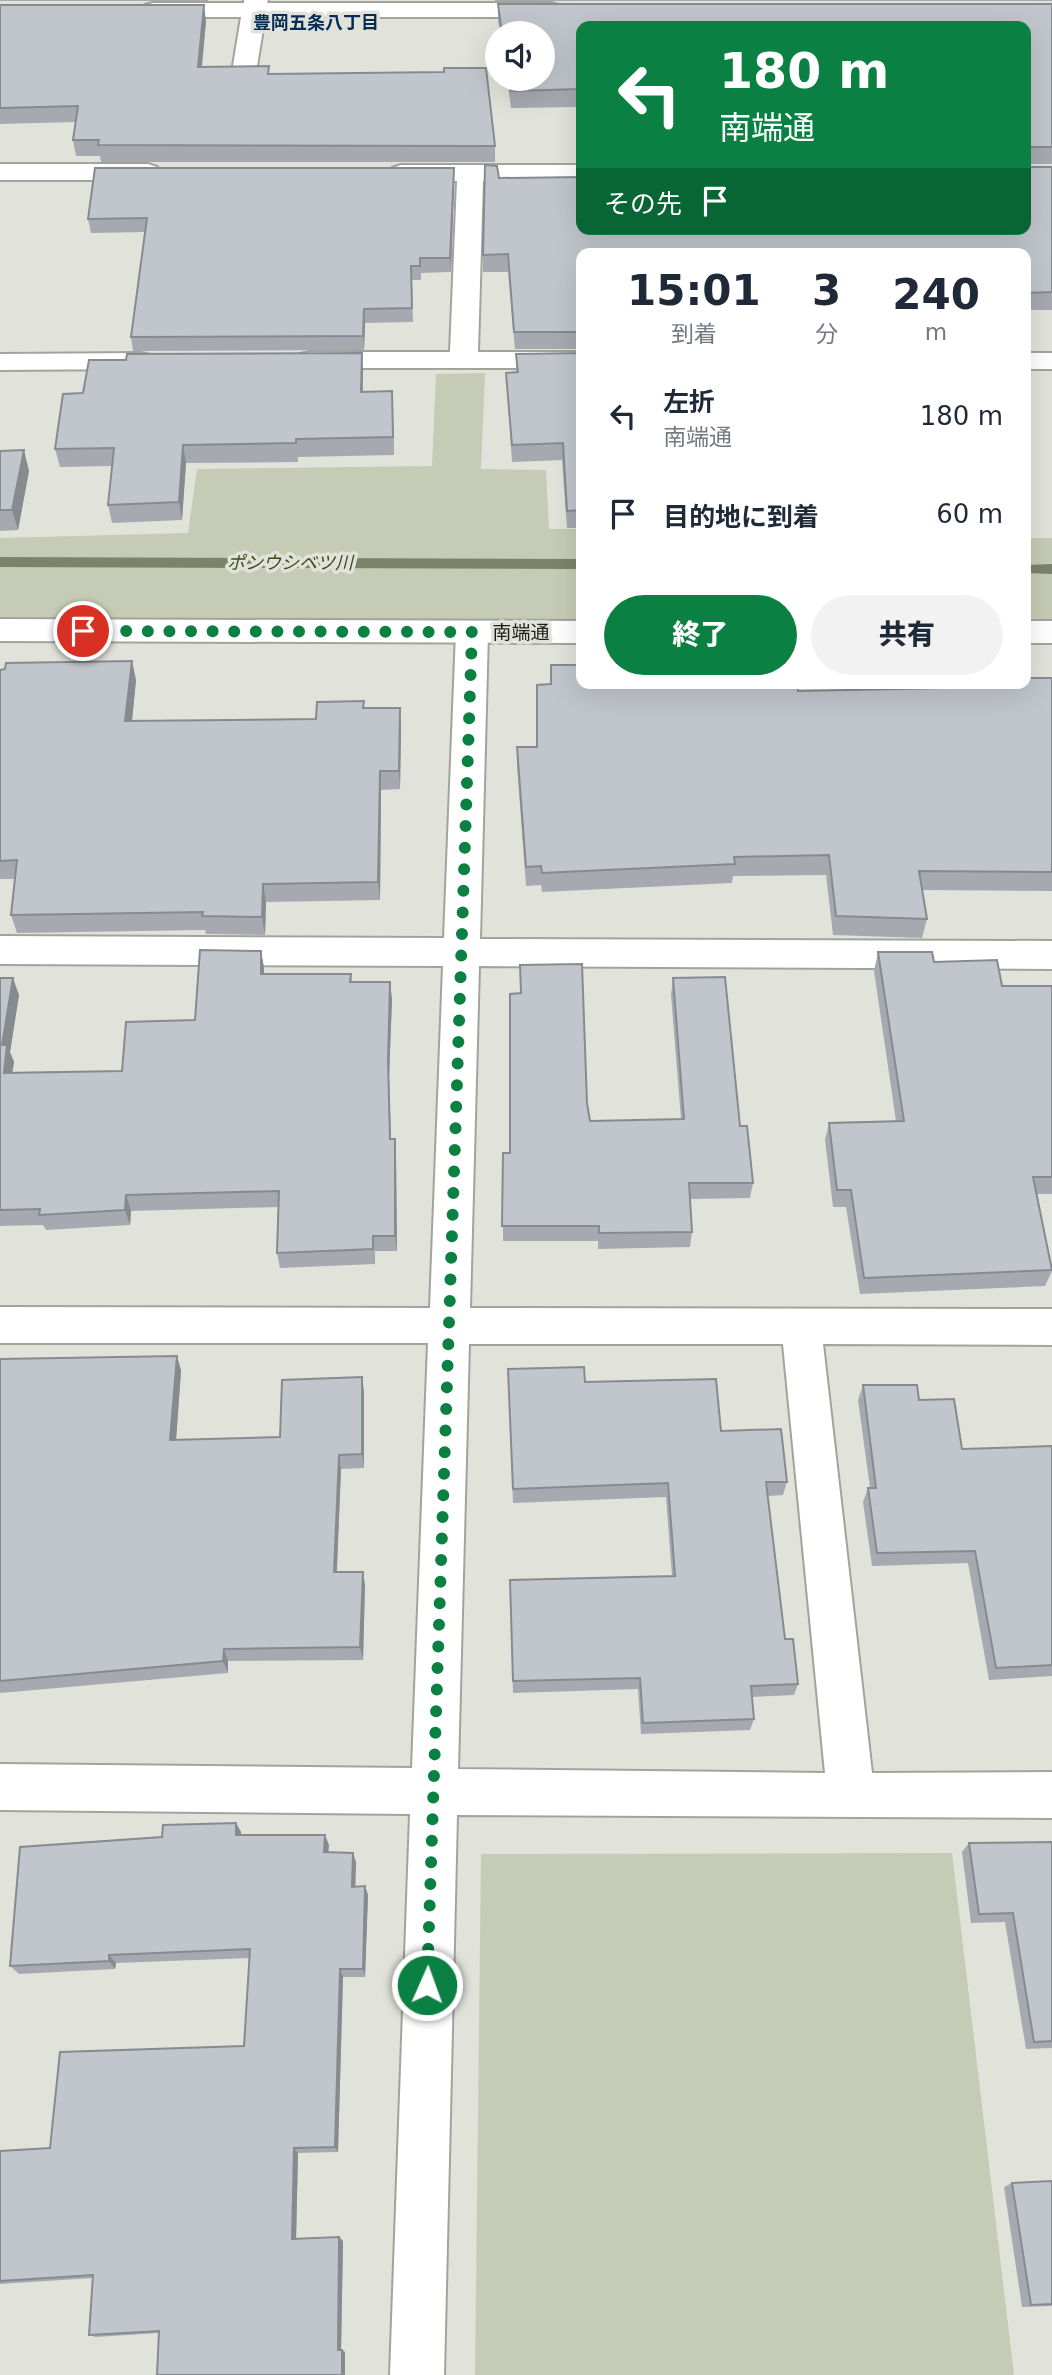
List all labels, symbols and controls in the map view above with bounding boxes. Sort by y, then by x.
district label: 豊岡五条八丁目 [253,12,379,33]
map controls [485,21,555,91]
button: sound [485,21,555,91]
text: 180 m [719,43,889,100]
icon: left [604,49,695,140]
text: 南端通 [719,109,815,147]
icon: arrive [696,182,734,220]
text: その先 [604,189,682,219]
text: 15:01 [627,266,761,315]
text: 3 [812,266,841,315]
text: 240 [892,270,980,319]
text: m [925,319,947,345]
text: 到着 [671,321,717,347]
text: 分 [815,321,838,347]
text: 左折 [663,387,715,417]
icon: left [604,397,642,435]
text: 180 m [920,401,1003,431]
text: 南端通 [663,424,732,450]
icon: arrive [604,495,642,533]
text: 60 m [936,499,1003,529]
text: 目的地に到着 [663,502,819,532]
water label: ポンウシベツ川 [227,552,355,573]
button: 終了 [604,595,797,675]
button: 共有 [811,595,1003,675]
pin [53,601,113,661]
icon: arrive [64,612,102,650]
street label: 南端通 [492,621,550,643]
position arrow [390,1948,464,2022]

